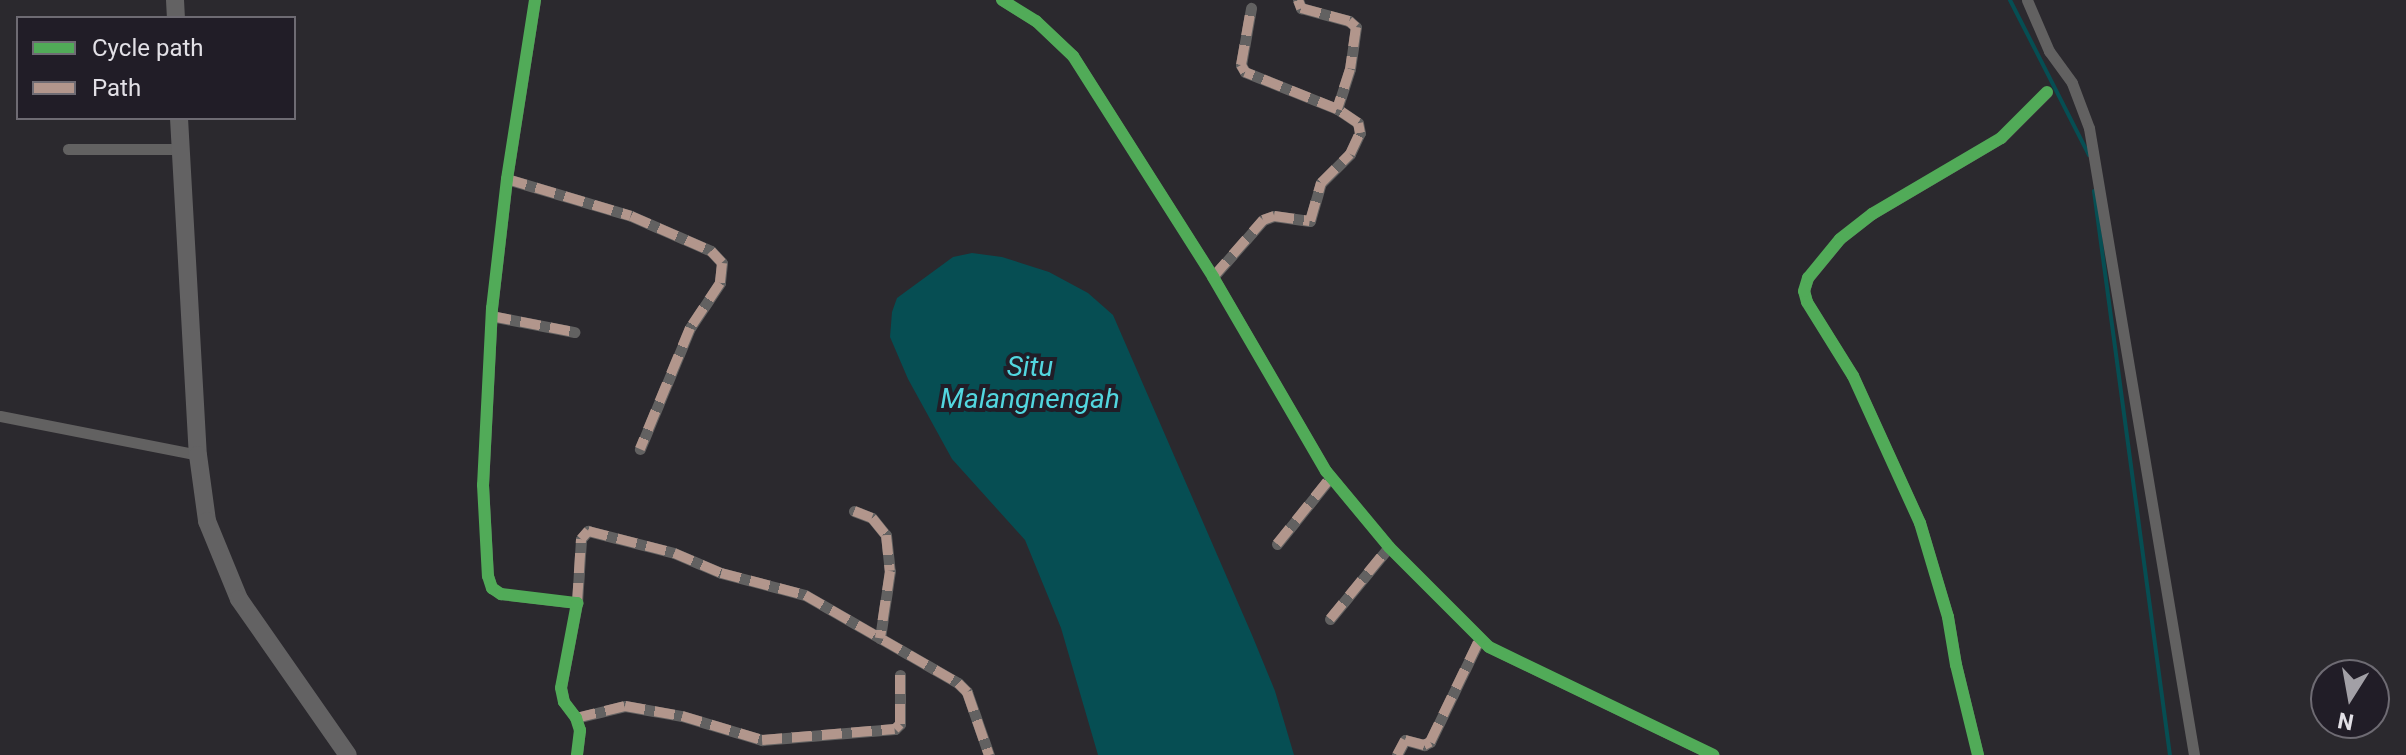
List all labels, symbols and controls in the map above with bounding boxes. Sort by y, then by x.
legend [16,16,296,120]
text: Cycle path [92,34,204,62]
text: Path [92,74,141,102]
water label: Situ Malangnengah [940,350,1120,416]
north arrow [2310,659,2390,739]
text: N [2336,707,2356,735]

